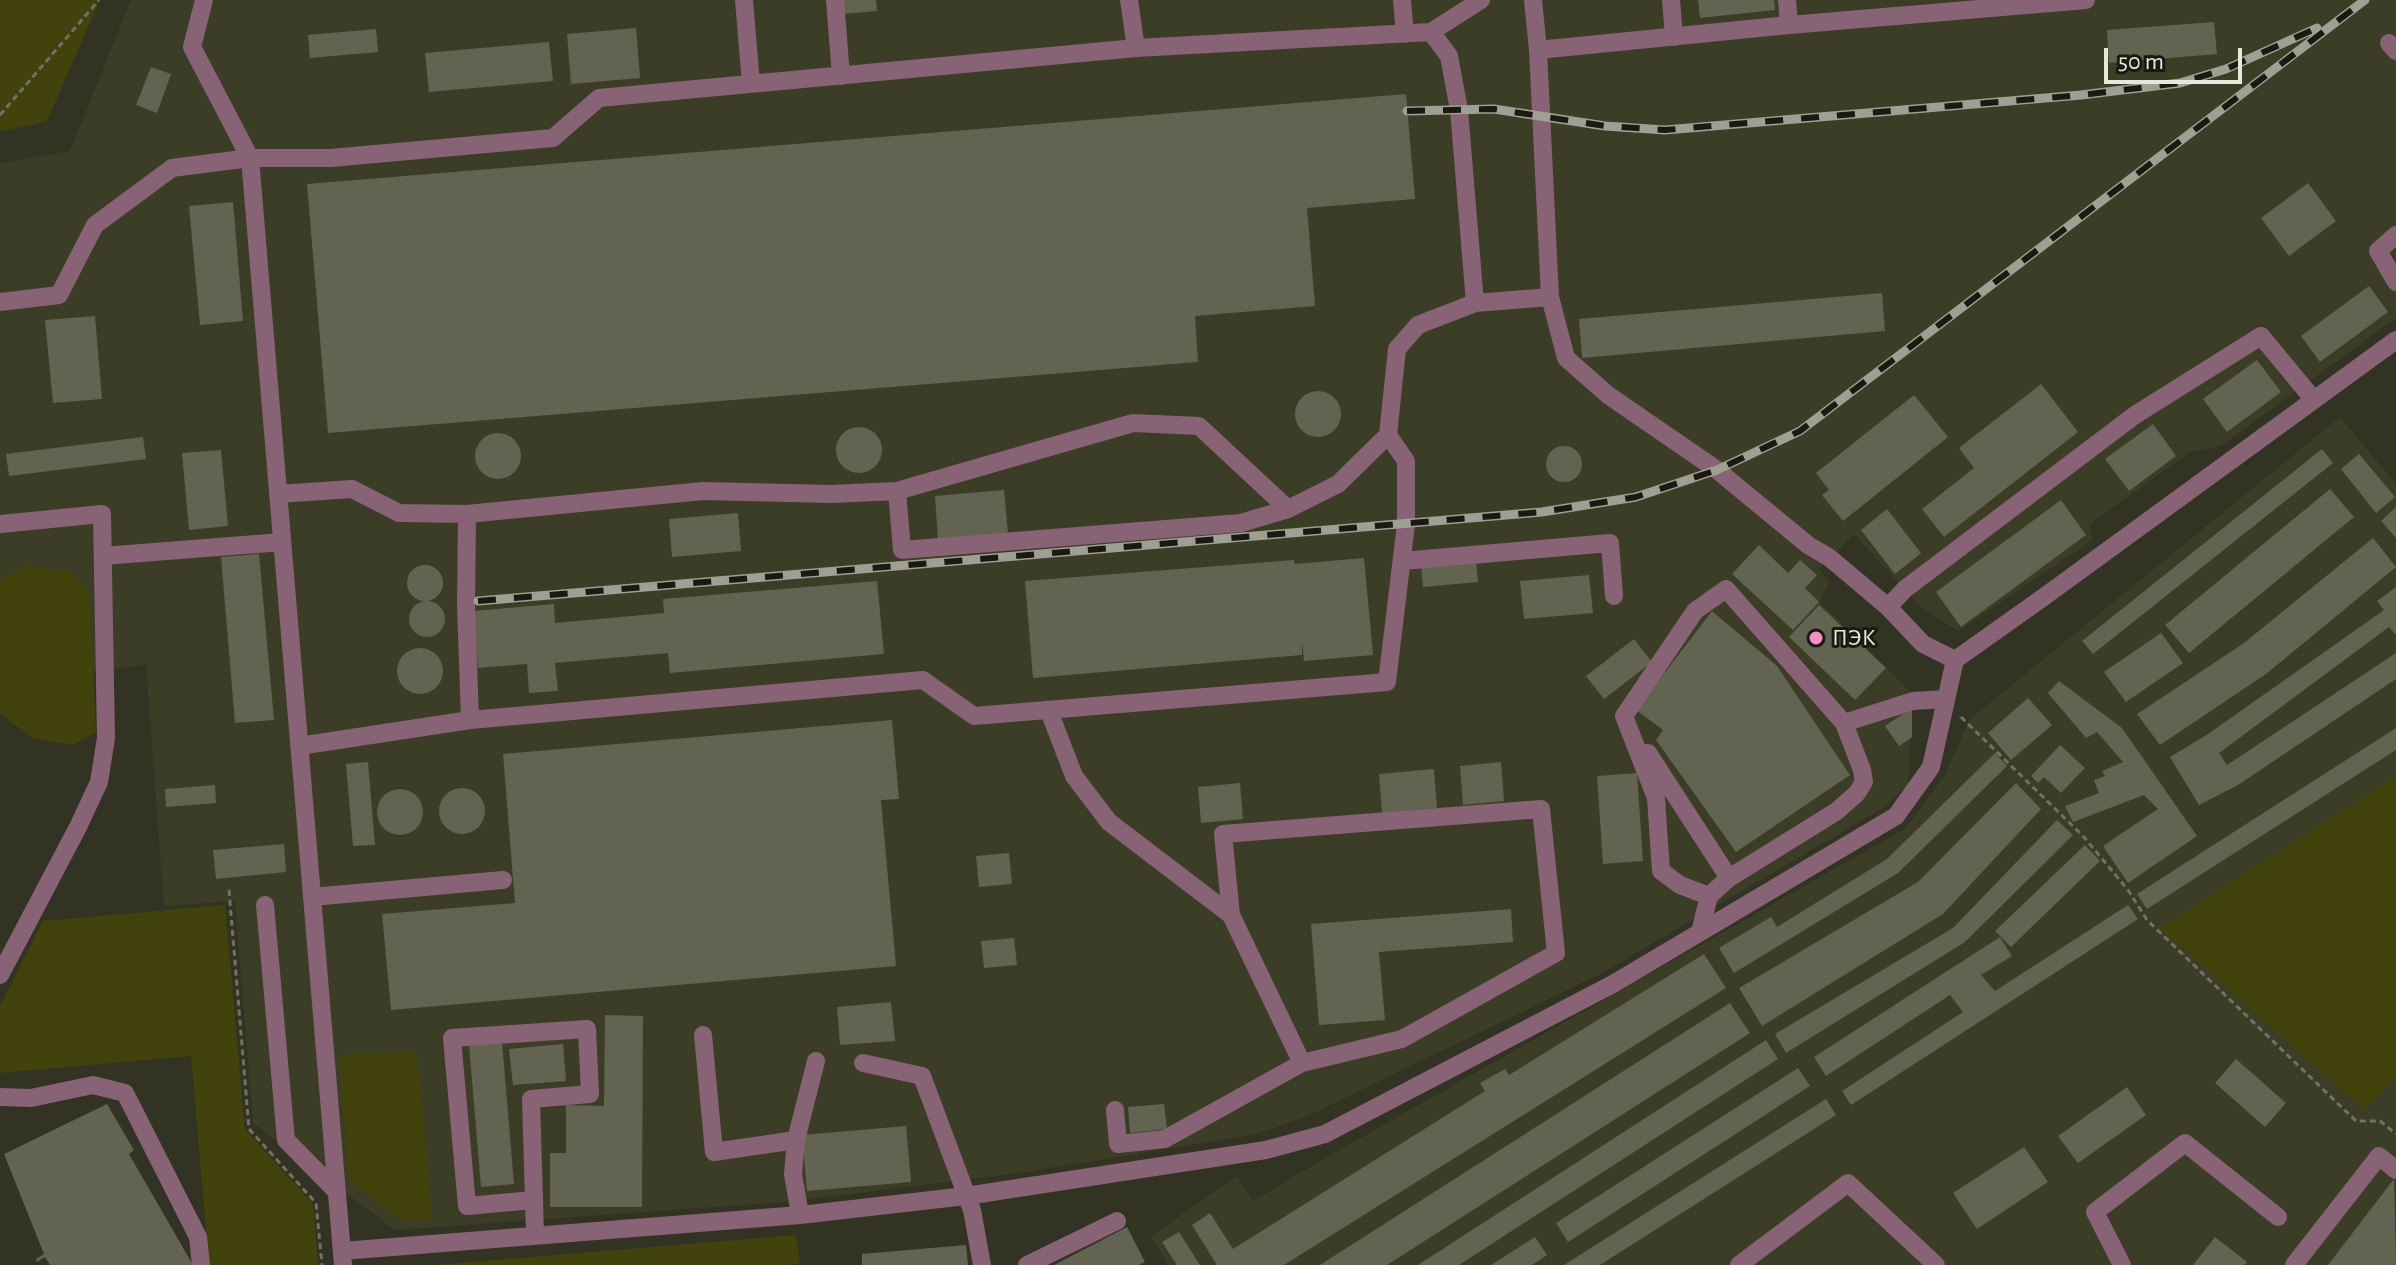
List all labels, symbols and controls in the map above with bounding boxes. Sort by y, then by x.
scale bar [2108,32,2246,82]
text: 50 m [2118,50,2164,74]
place label: ПЭК [1832,624,1876,652]
marker: ПЭК [1807,629,1825,647]

